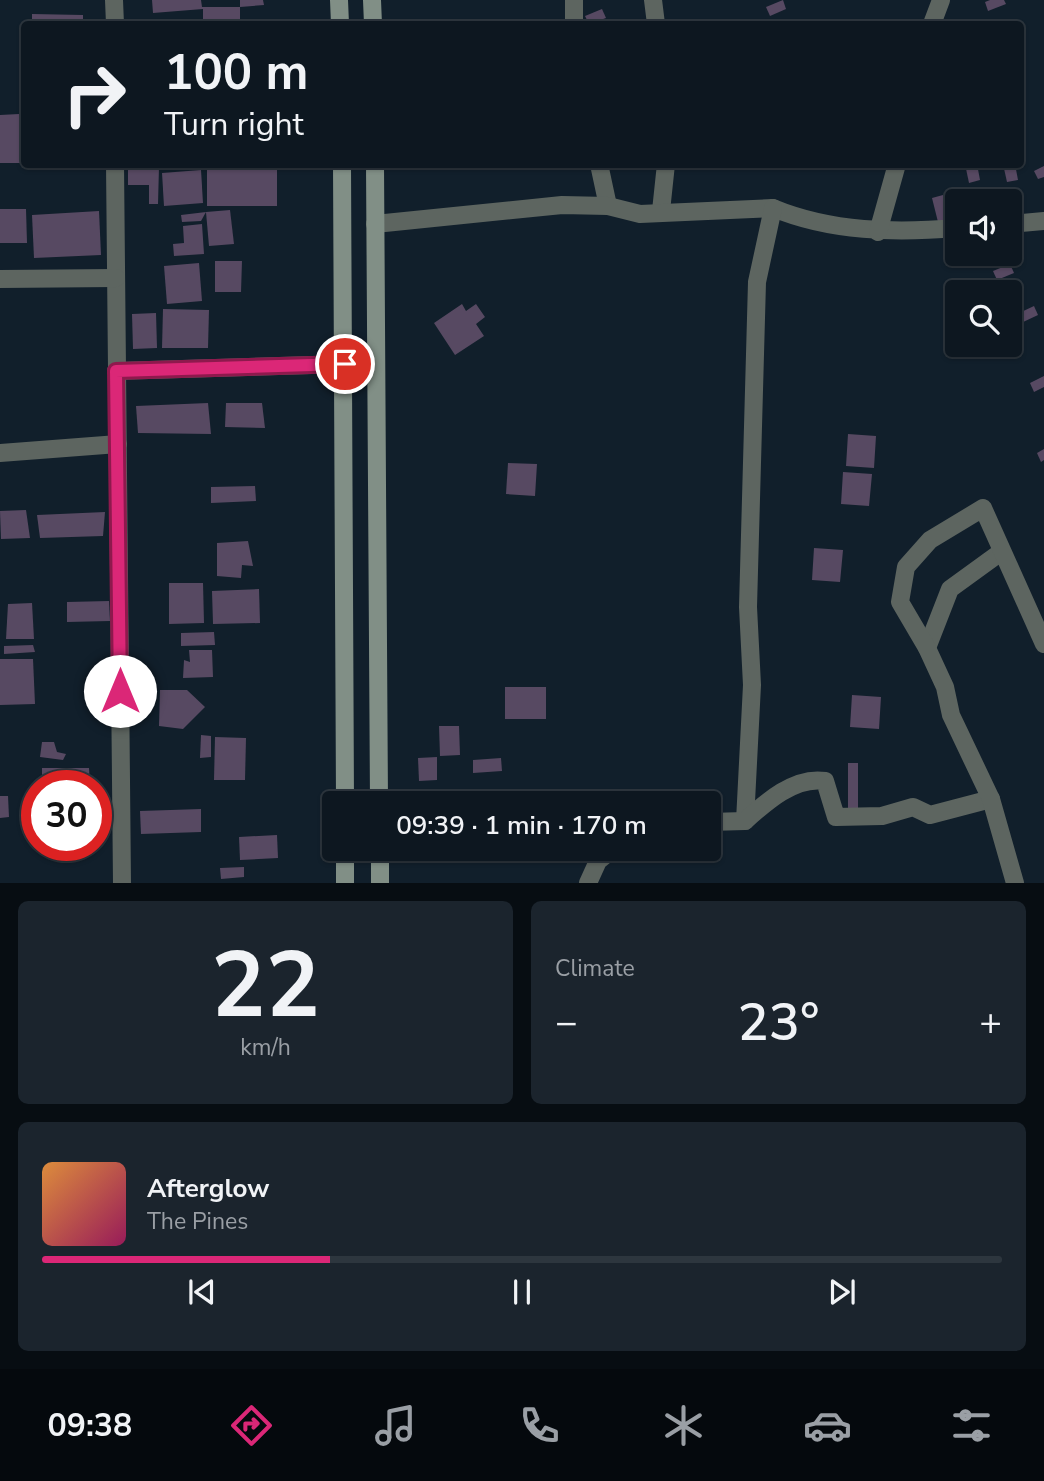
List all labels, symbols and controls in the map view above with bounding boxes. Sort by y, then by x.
text: 100 m [164,39,308,106]
icon: right [49,49,140,140]
text: Turn right [164,103,304,146]
map controls [945,189,1022,357]
button: sound [945,189,1022,266]
button: search [945,280,1022,357]
pin [315,334,375,394]
icon: arrive [326,345,364,383]
position arrow [83,654,157,728]
speed limit sign: 30 [21,770,112,861]
text: 09:39 · 1 min · 170 m [396,808,647,843]
text: 22 [211,924,320,1048]
text: Climate [555,953,635,984]
text: 23° [738,987,819,1058]
text: − [555,997,578,1048]
text: + [979,997,1002,1048]
text: km/h [240,1032,291,1063]
text: Afterglow [147,1171,270,1206]
text: The Pines [147,1206,248,1237]
icon: previous [183,1273,221,1311]
icon: pause [503,1273,541,1311]
icon: next [823,1273,861,1311]
icon: directions [227,1401,276,1450]
icon: music [371,1401,420,1450]
icon: phone [515,1401,564,1450]
icon: climate [659,1401,708,1450]
icon: car [803,1401,852,1450]
icon: filters [947,1401,996,1450]
text: 09:38 [48,1404,132,1447]

